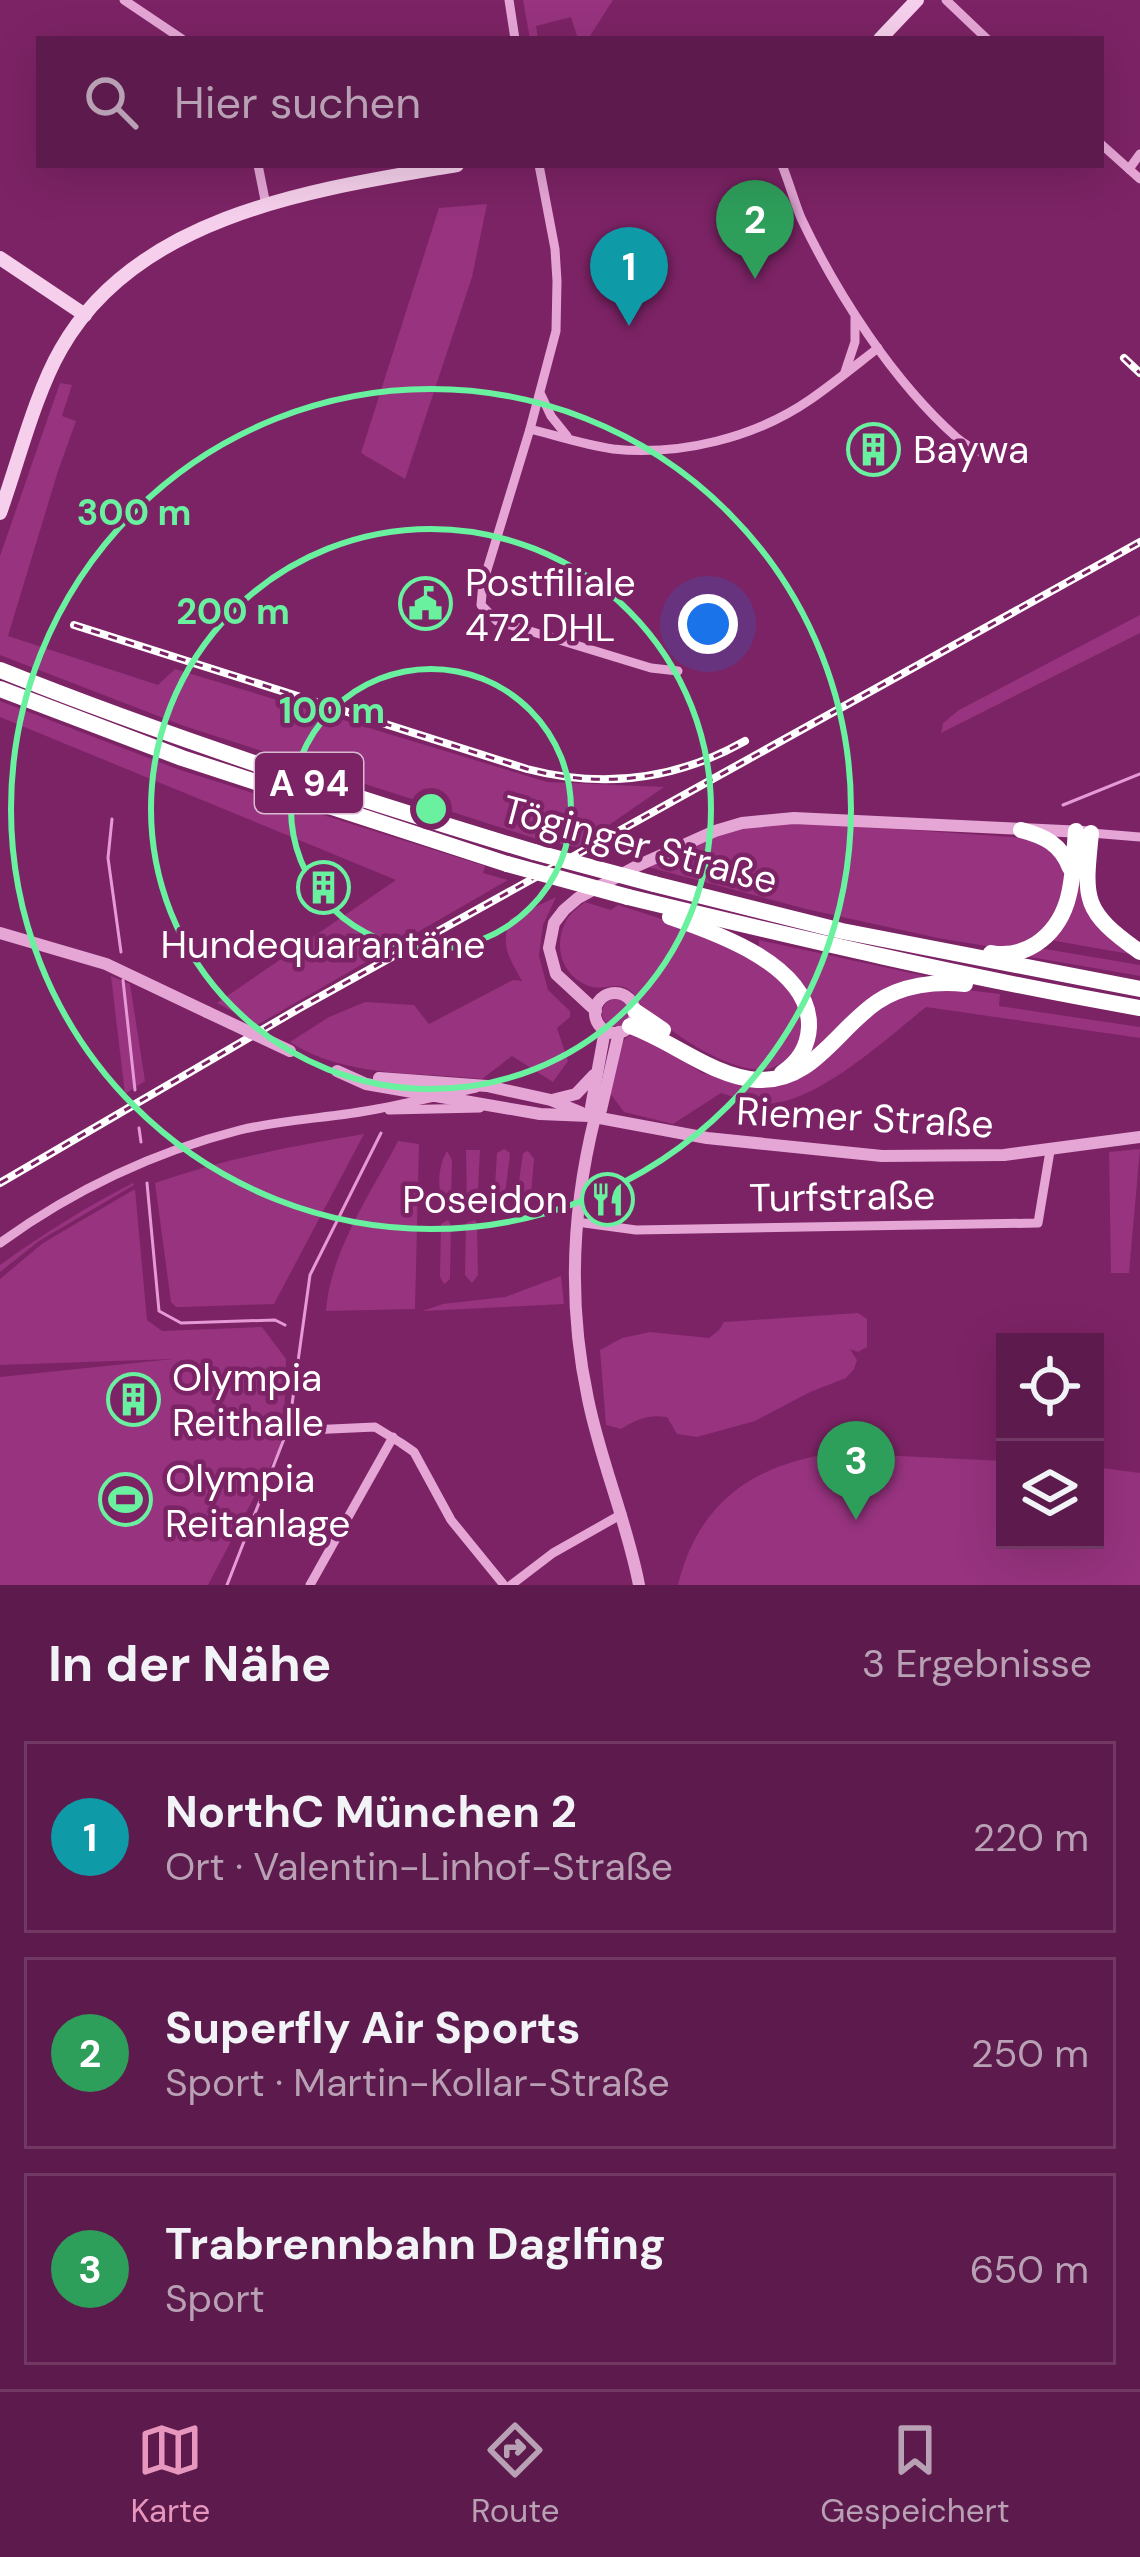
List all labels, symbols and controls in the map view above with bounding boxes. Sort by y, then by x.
search box [36,36,1104,168]
icon: search [78,69,144,135]
text: Hier suchen [174,73,421,132]
pin: 2 [716,180,794,279]
pin: 1 [590,227,668,326]
building icon: Baywa [846,421,902,477]
place label: Baywa [913,424,1029,475]
text: 300 m [77,489,191,536]
place label: Postfiliale 472 DHL [465,557,636,653]
public building icon: Postfiliale 472 DHL [398,576,454,632]
text: 200 m [176,588,290,635]
your location [678,594,738,654]
text: 100 m [279,687,385,734]
road number: A 94 [255,753,363,813]
street label: Töginger Straße [497,783,783,906]
centre of rings [410,788,452,830]
building icon: Hundequarantäne [295,859,351,915]
place label: Hundequarantäne [161,919,486,970]
street label: Riemer Straße [735,1085,995,1150]
street label: Turfstraße [748,1169,936,1224]
restaurant icon: Poseidon [579,1171,635,1227]
place label: Poseidon [402,1174,568,1225]
map controls [996,1333,1104,1549]
button: locate [996,1333,1104,1441]
place label: Olympia Reithalle [172,1352,324,1448]
building icon: Olympia Reithalle [105,1371,161,1427]
pin: 3 [817,1421,895,1520]
button: layers [996,1441,1104,1549]
place label: Olympia Reitanlage [165,1453,350,1549]
sports icon: Olympia Reitanlage [98,1472,154,1528]
text: In der Nähe [48,1630,332,1697]
text: 3 Ergebnisse [862,1638,1092,1689]
text: NorthC München 2 [165,1782,577,1841]
text: 1 [83,1812,97,1863]
text: 220 m [973,1812,1089,1863]
text: Ort · Valentin-Linhof-Straße [165,1841,673,1892]
text: Superfly Air Sports [165,1998,581,2057]
text: 2 [79,2028,101,2079]
text: 250 m [971,2028,1089,2079]
text: Sport · Martin-Kollar-Straße [165,2057,670,2108]
text: Trabrennbahn Daglfing [165,2214,666,2273]
text: 3 [78,2244,102,2295]
text: 650 m [970,2244,1089,2295]
text: Sport [165,2273,265,2324]
tab: Karte [130,2417,210,2532]
tab: Route [471,2417,559,2532]
tab: Gespeichert [820,2417,1010,2532]

